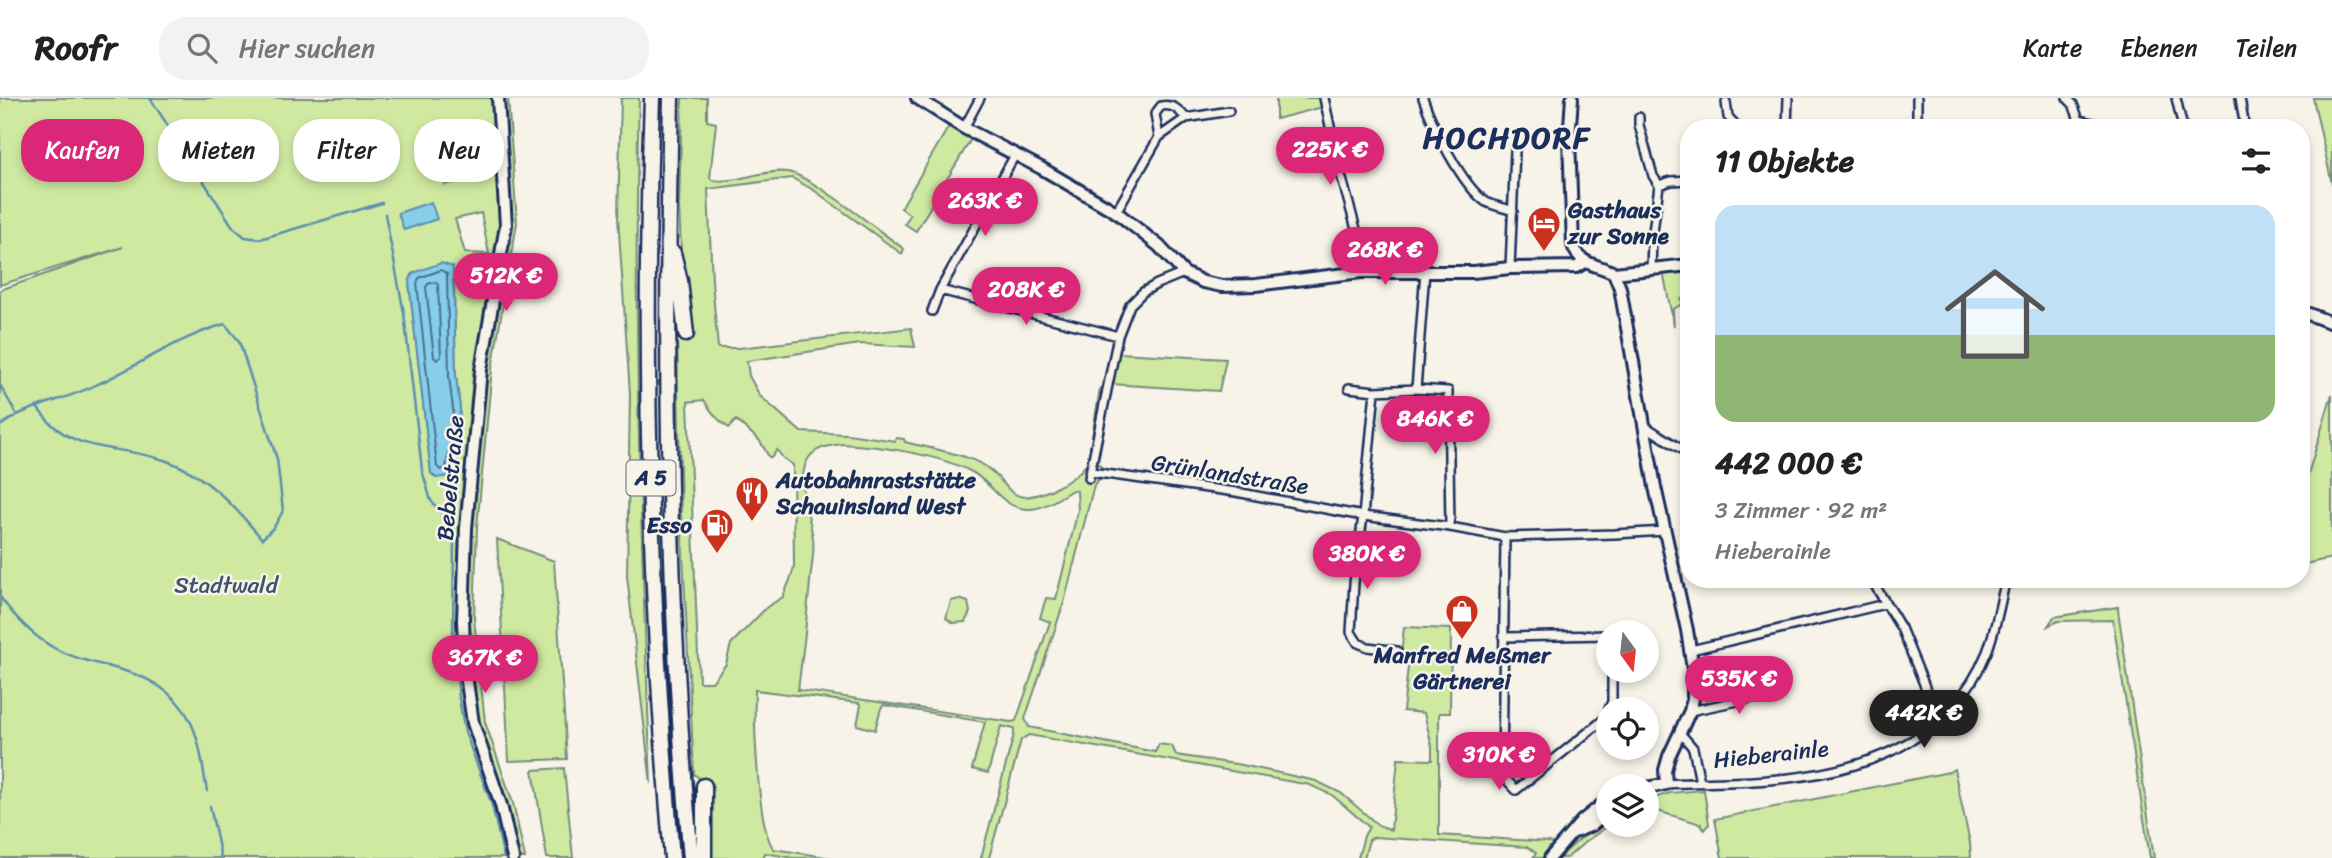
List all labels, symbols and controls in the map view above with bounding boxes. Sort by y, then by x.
search box [159,17,649,80]
text: Roofr [35,19,117,77]
text: Hier suchen [239,25,375,71]
text: Karte [2023,27,2082,69]
text: Ebenen [2120,27,2198,69]
text: Teilen [2236,27,2297,69]
icon: search [183,29,221,67]
district label: HOCHDORF [1423,111,1591,165]
chip: Kaufen [21,119,144,182]
chip: Mieten [158,119,279,182]
chip: Filter [293,119,400,182]
chip: Neu [414,119,504,182]
pin: 225K € [1273,127,1387,187]
text: 225K € [1292,129,1368,170]
text: 11 Objekte [1715,134,1854,188]
icon: filters [2237,142,2275,180]
pin: 263K € [928,178,1042,238]
text: 263K € [948,180,1022,221]
place label: Gasthaus zur Sonne [1566,190,1670,257]
hotel icon: Gasthaus zur Sonne [1525,204,1563,253]
pin: 268K € [1328,228,1442,287]
text: 268K € [1347,229,1423,270]
icon: home [1932,251,2058,377]
pin: 512K € [449,254,563,313]
text: 512K € [470,255,542,296]
pin: 208K € [969,268,1083,327]
text: 208K € [988,269,1064,310]
pin: 846K € [1378,396,1492,456]
text: 846K € [1397,398,1473,439]
street label: Bebelstraße [425,414,476,542]
text: 442 000 € [1715,436,1862,490]
street label: Grünlandstraße [1148,442,1311,507]
road number: A 5 [626,460,676,496]
place label: Autobahnraststätte Schauinsland West [775,460,976,527]
restaurant icon: Autobahnraststätte Schauinsland West [733,474,771,523]
text: 3 Zimmer · 92 m² [1715,490,1887,531]
place label: Esso [646,505,692,546]
fuel station icon: Esso [698,506,736,555]
text: Hieberainle [1715,531,1831,572]
pin: 380K € [1310,532,1424,591]
text: 380K € [1329,533,1405,574]
park label: Stadtwald [174,565,280,606]
shop icon: Manfred Meßmer Gärtnerei [1443,592,1481,641]
north arrow [1596,620,1659,682]
map controls [1596,620,1659,837]
place label: Manfred Meßmer Gärtnerei [1373,635,1552,702]
pin: 367K € [428,636,542,695]
text: 367K € [448,637,522,678]
pin: 535K € [1682,656,1796,716]
text: 535K € [1701,658,1777,699]
pin: 442K € [1867,690,1981,750]
text: 442K € [1885,692,1963,733]
button: locate [1596,697,1659,760]
street label: Hieberainle [1711,728,1831,781]
pin: 310K € [1442,732,1556,792]
text: 310K € [1463,734,1535,775]
button: layers [1596,774,1659,837]

